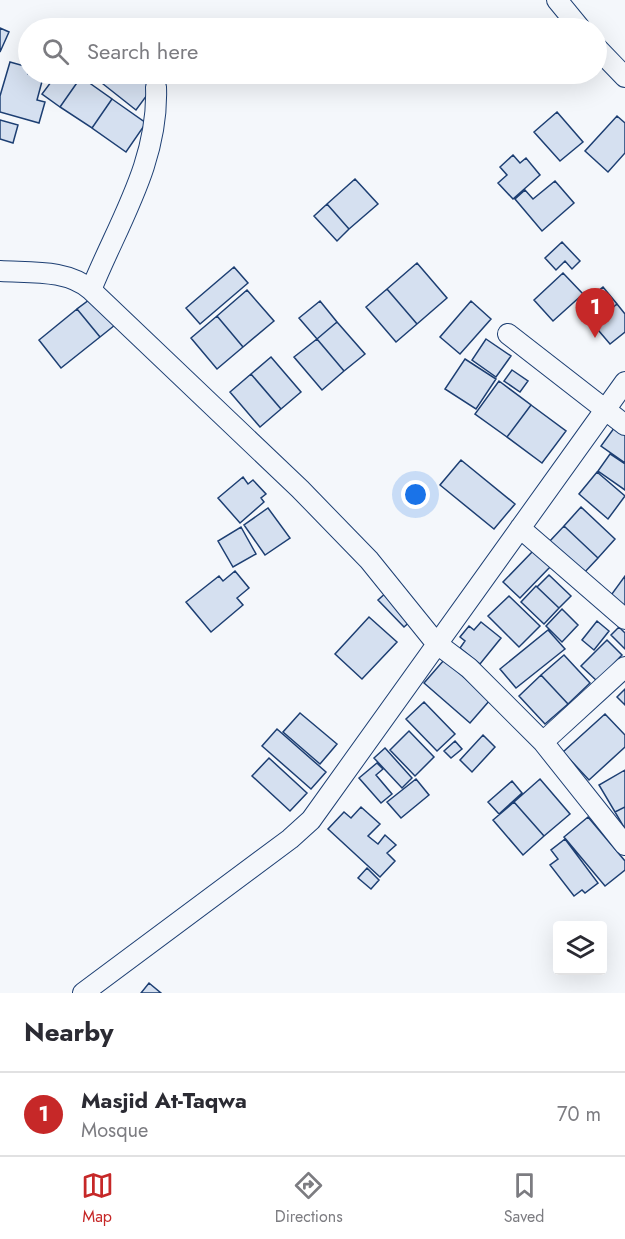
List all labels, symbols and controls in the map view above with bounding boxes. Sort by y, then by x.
search box [18,18,607,84]
icon: search [39,35,72,68]
text: Search here [87,35,198,67]
pin: 1 [576,288,614,338]
your location [401,480,430,509]
map controls [553,921,607,975]
button: layers [553,921,607,975]
text: Nearby [24,1013,113,1051]
text: Masjid At-Taqwa [81,1084,247,1116]
text: 1 [38,1100,49,1129]
text: 70 m [557,1100,601,1129]
text: Mosque [81,1116,148,1145]
tab: Map [81,1169,114,1228]
tab: Directions [275,1169,343,1228]
tab: Saved [504,1169,544,1228]

